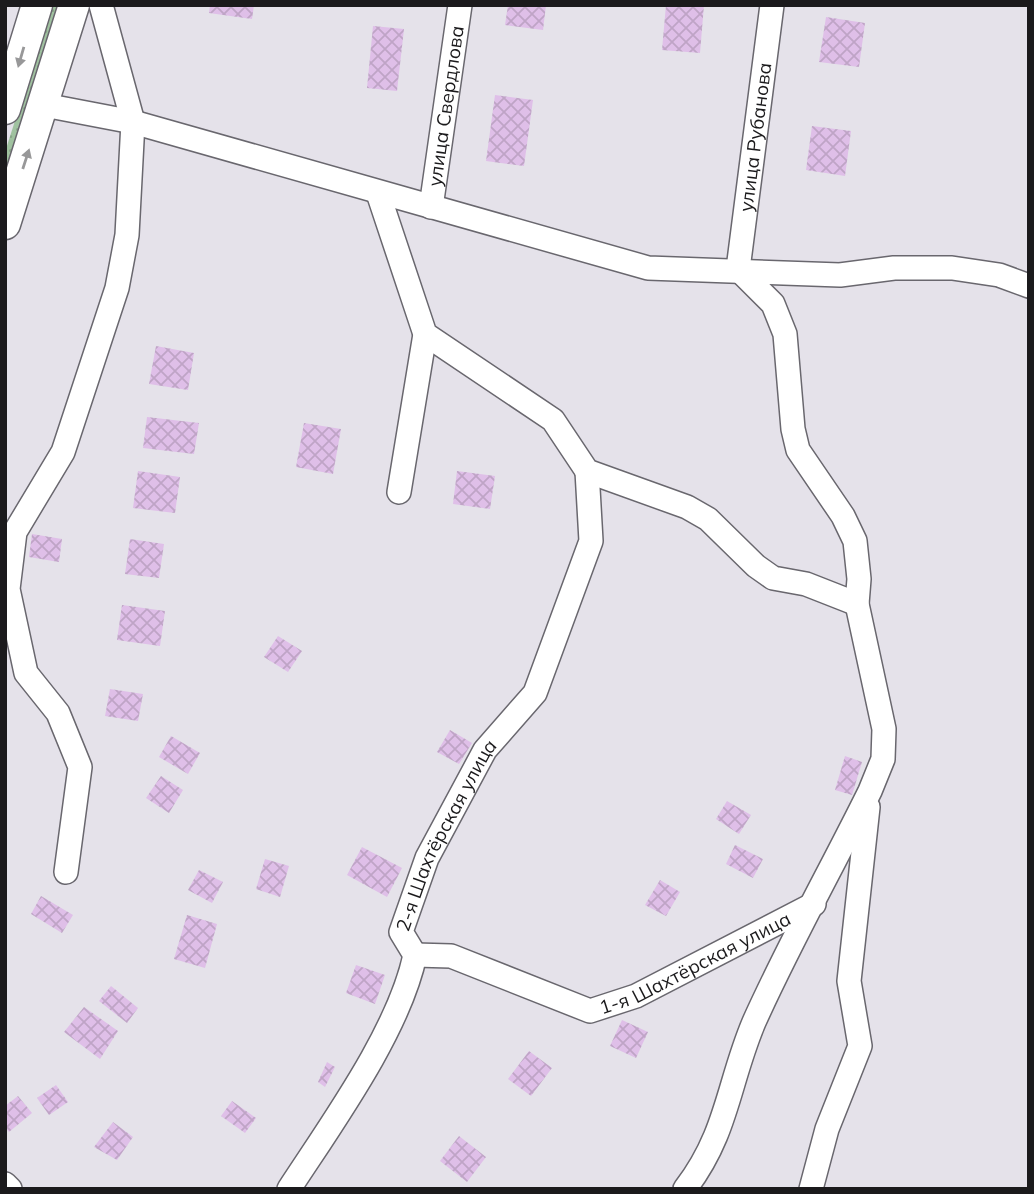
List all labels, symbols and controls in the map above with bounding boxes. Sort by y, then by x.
street label: улица Свердлова [422,24,469,188]
one-way arrow [16,47,26,68]
street label: улица Рубанова [733,61,776,213]
one-way arrow [22,148,32,169]
street label: 2-я Шахтёрская улица [390,734,501,934]
street label: 1-я Шахтёрская улица [596,906,795,1019]

